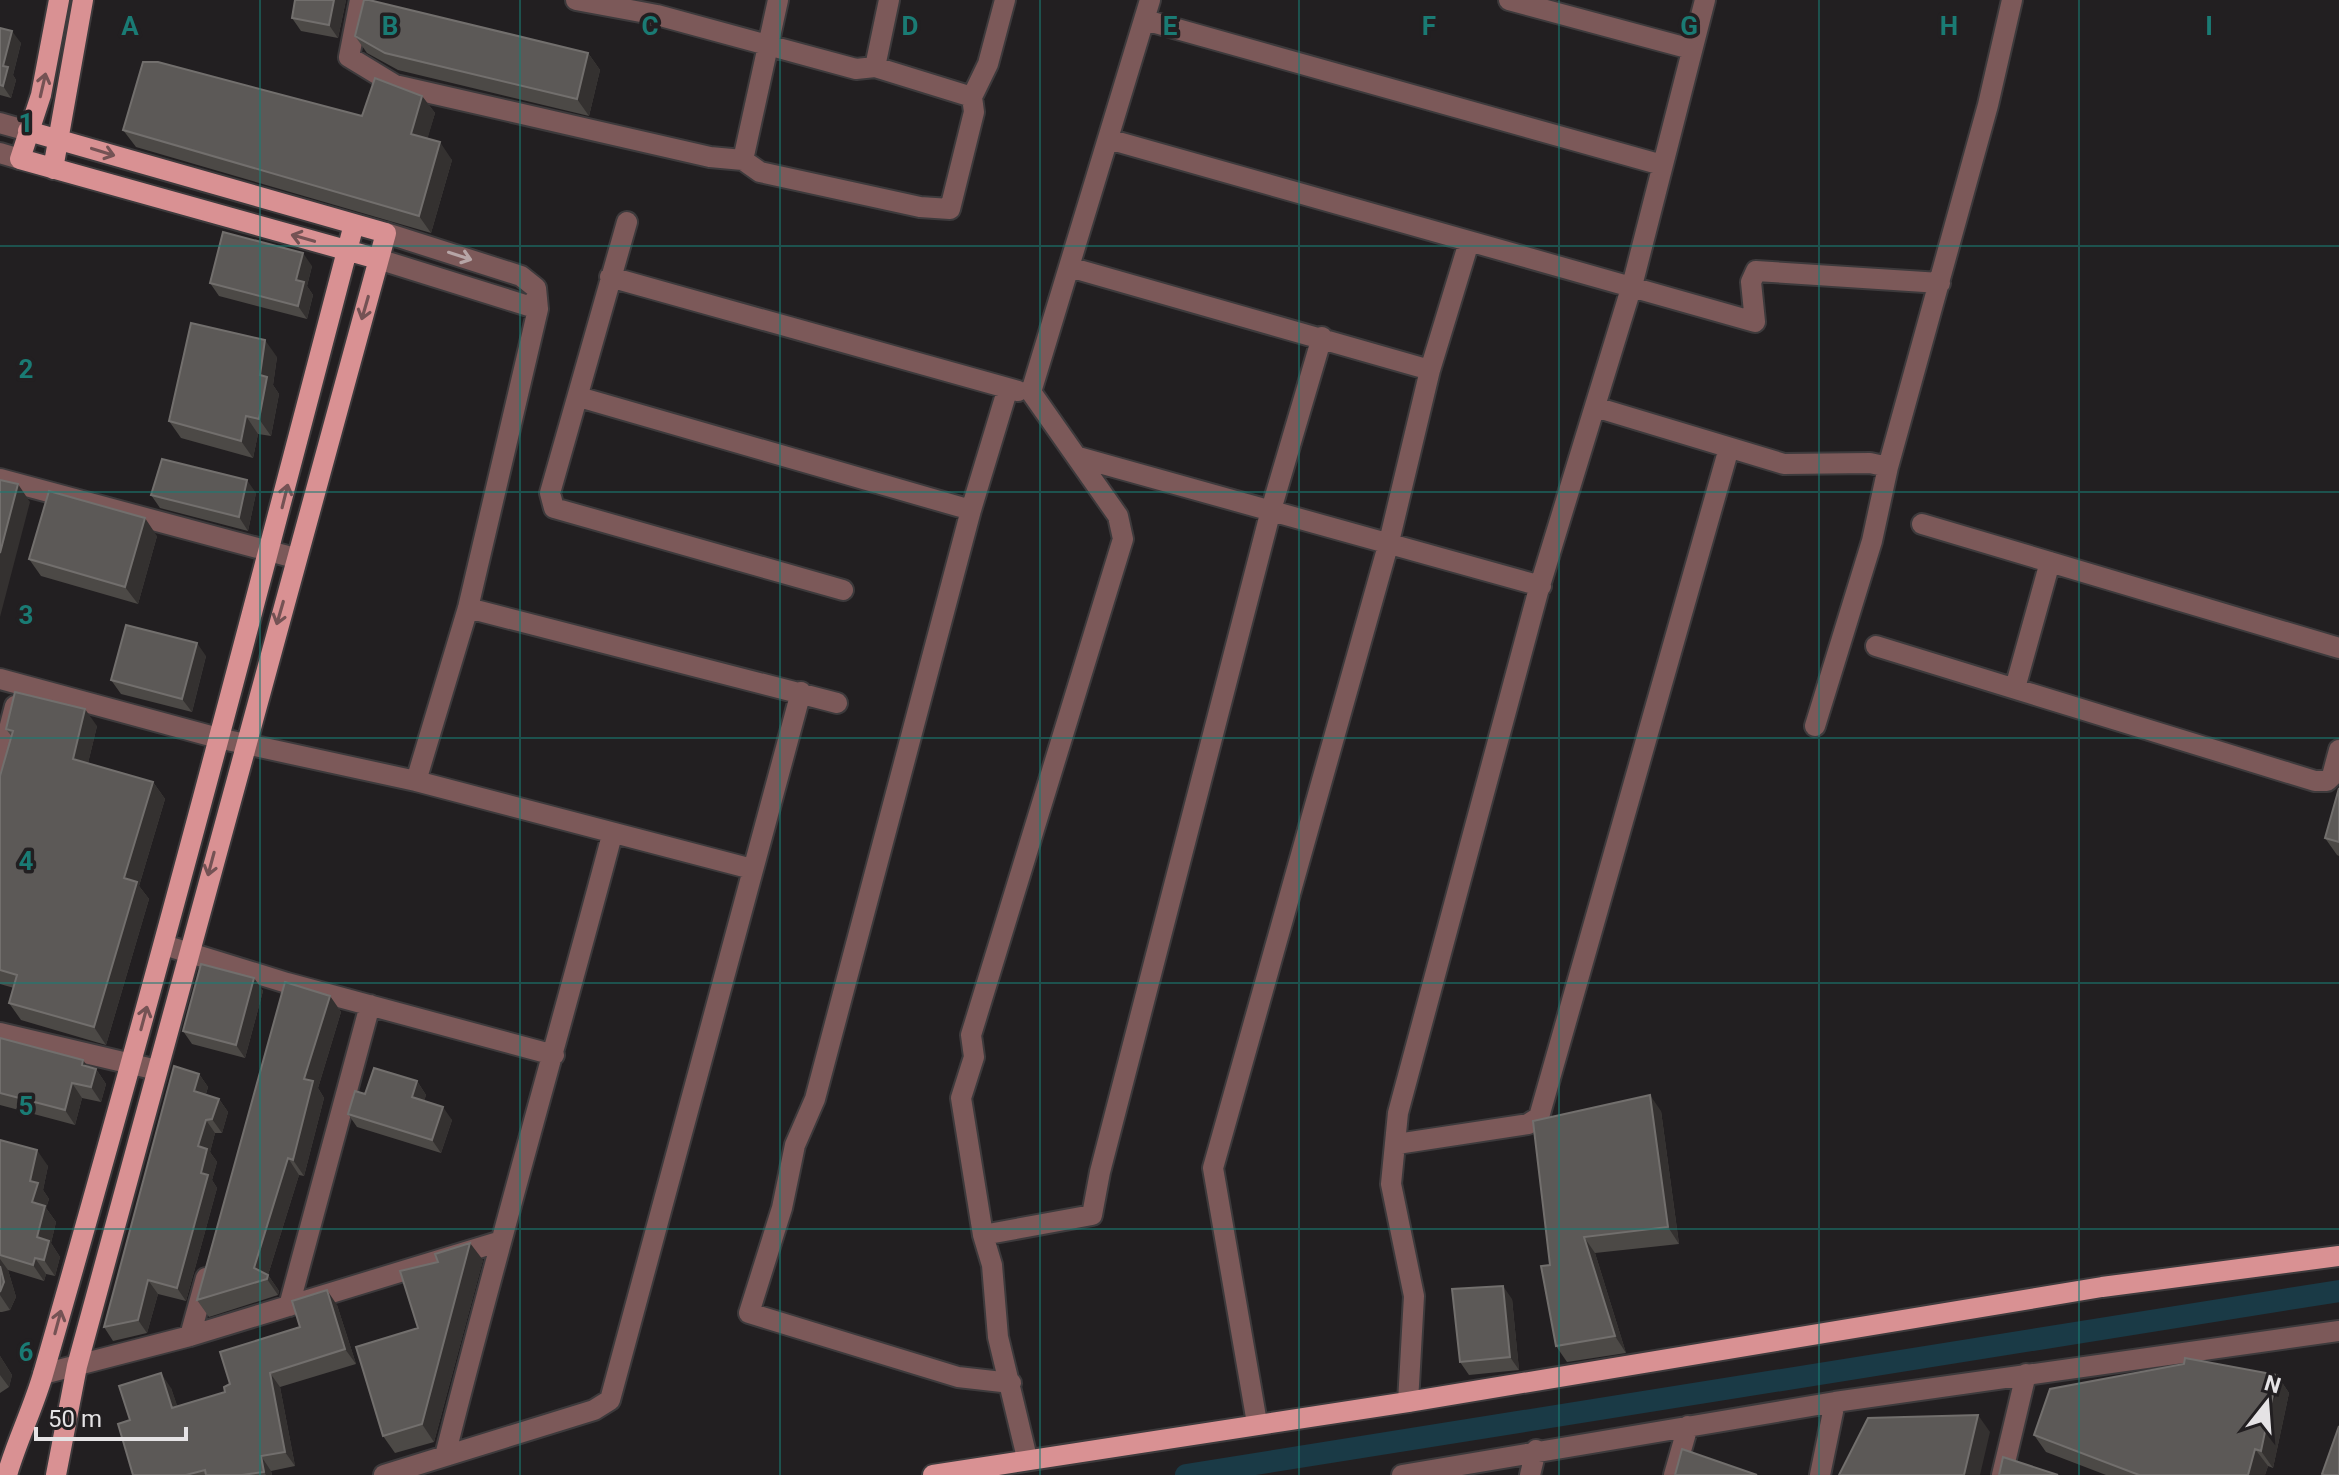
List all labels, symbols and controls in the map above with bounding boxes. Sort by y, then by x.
text: A [121,11,139,41]
text: B [382,11,398,41]
text: C [641,11,659,41]
text: D [902,11,918,41]
text: E [1163,11,1178,41]
text: F [1422,11,1436,41]
text: G [1680,11,1698,41]
text: H [1940,11,1958,41]
text: I [2205,11,2213,41]
one-way arrow [36,72,51,98]
text: 1 [19,108,33,138]
one-way arrow [90,145,116,160]
one-way arrow [291,230,317,245]
one-way arrow [447,250,472,265]
one-way arrow [356,295,371,321]
text: 2 [19,354,33,384]
one-way arrow [278,484,293,510]
one-way arrow [271,599,286,625]
text: 3 [19,600,33,630]
text: 4 [19,846,34,876]
one-way arrow [203,850,218,876]
one-way arrow [137,1005,152,1031]
text: 5 [19,1091,33,1121]
one-way arrow [51,1309,66,1335]
text: 6 [19,1337,34,1367]
north arrow [2227,1363,2307,1443]
text: N [2262,1370,2284,1399]
scale bar [36,1391,186,1441]
text: 50 m [48,1405,102,1433]

